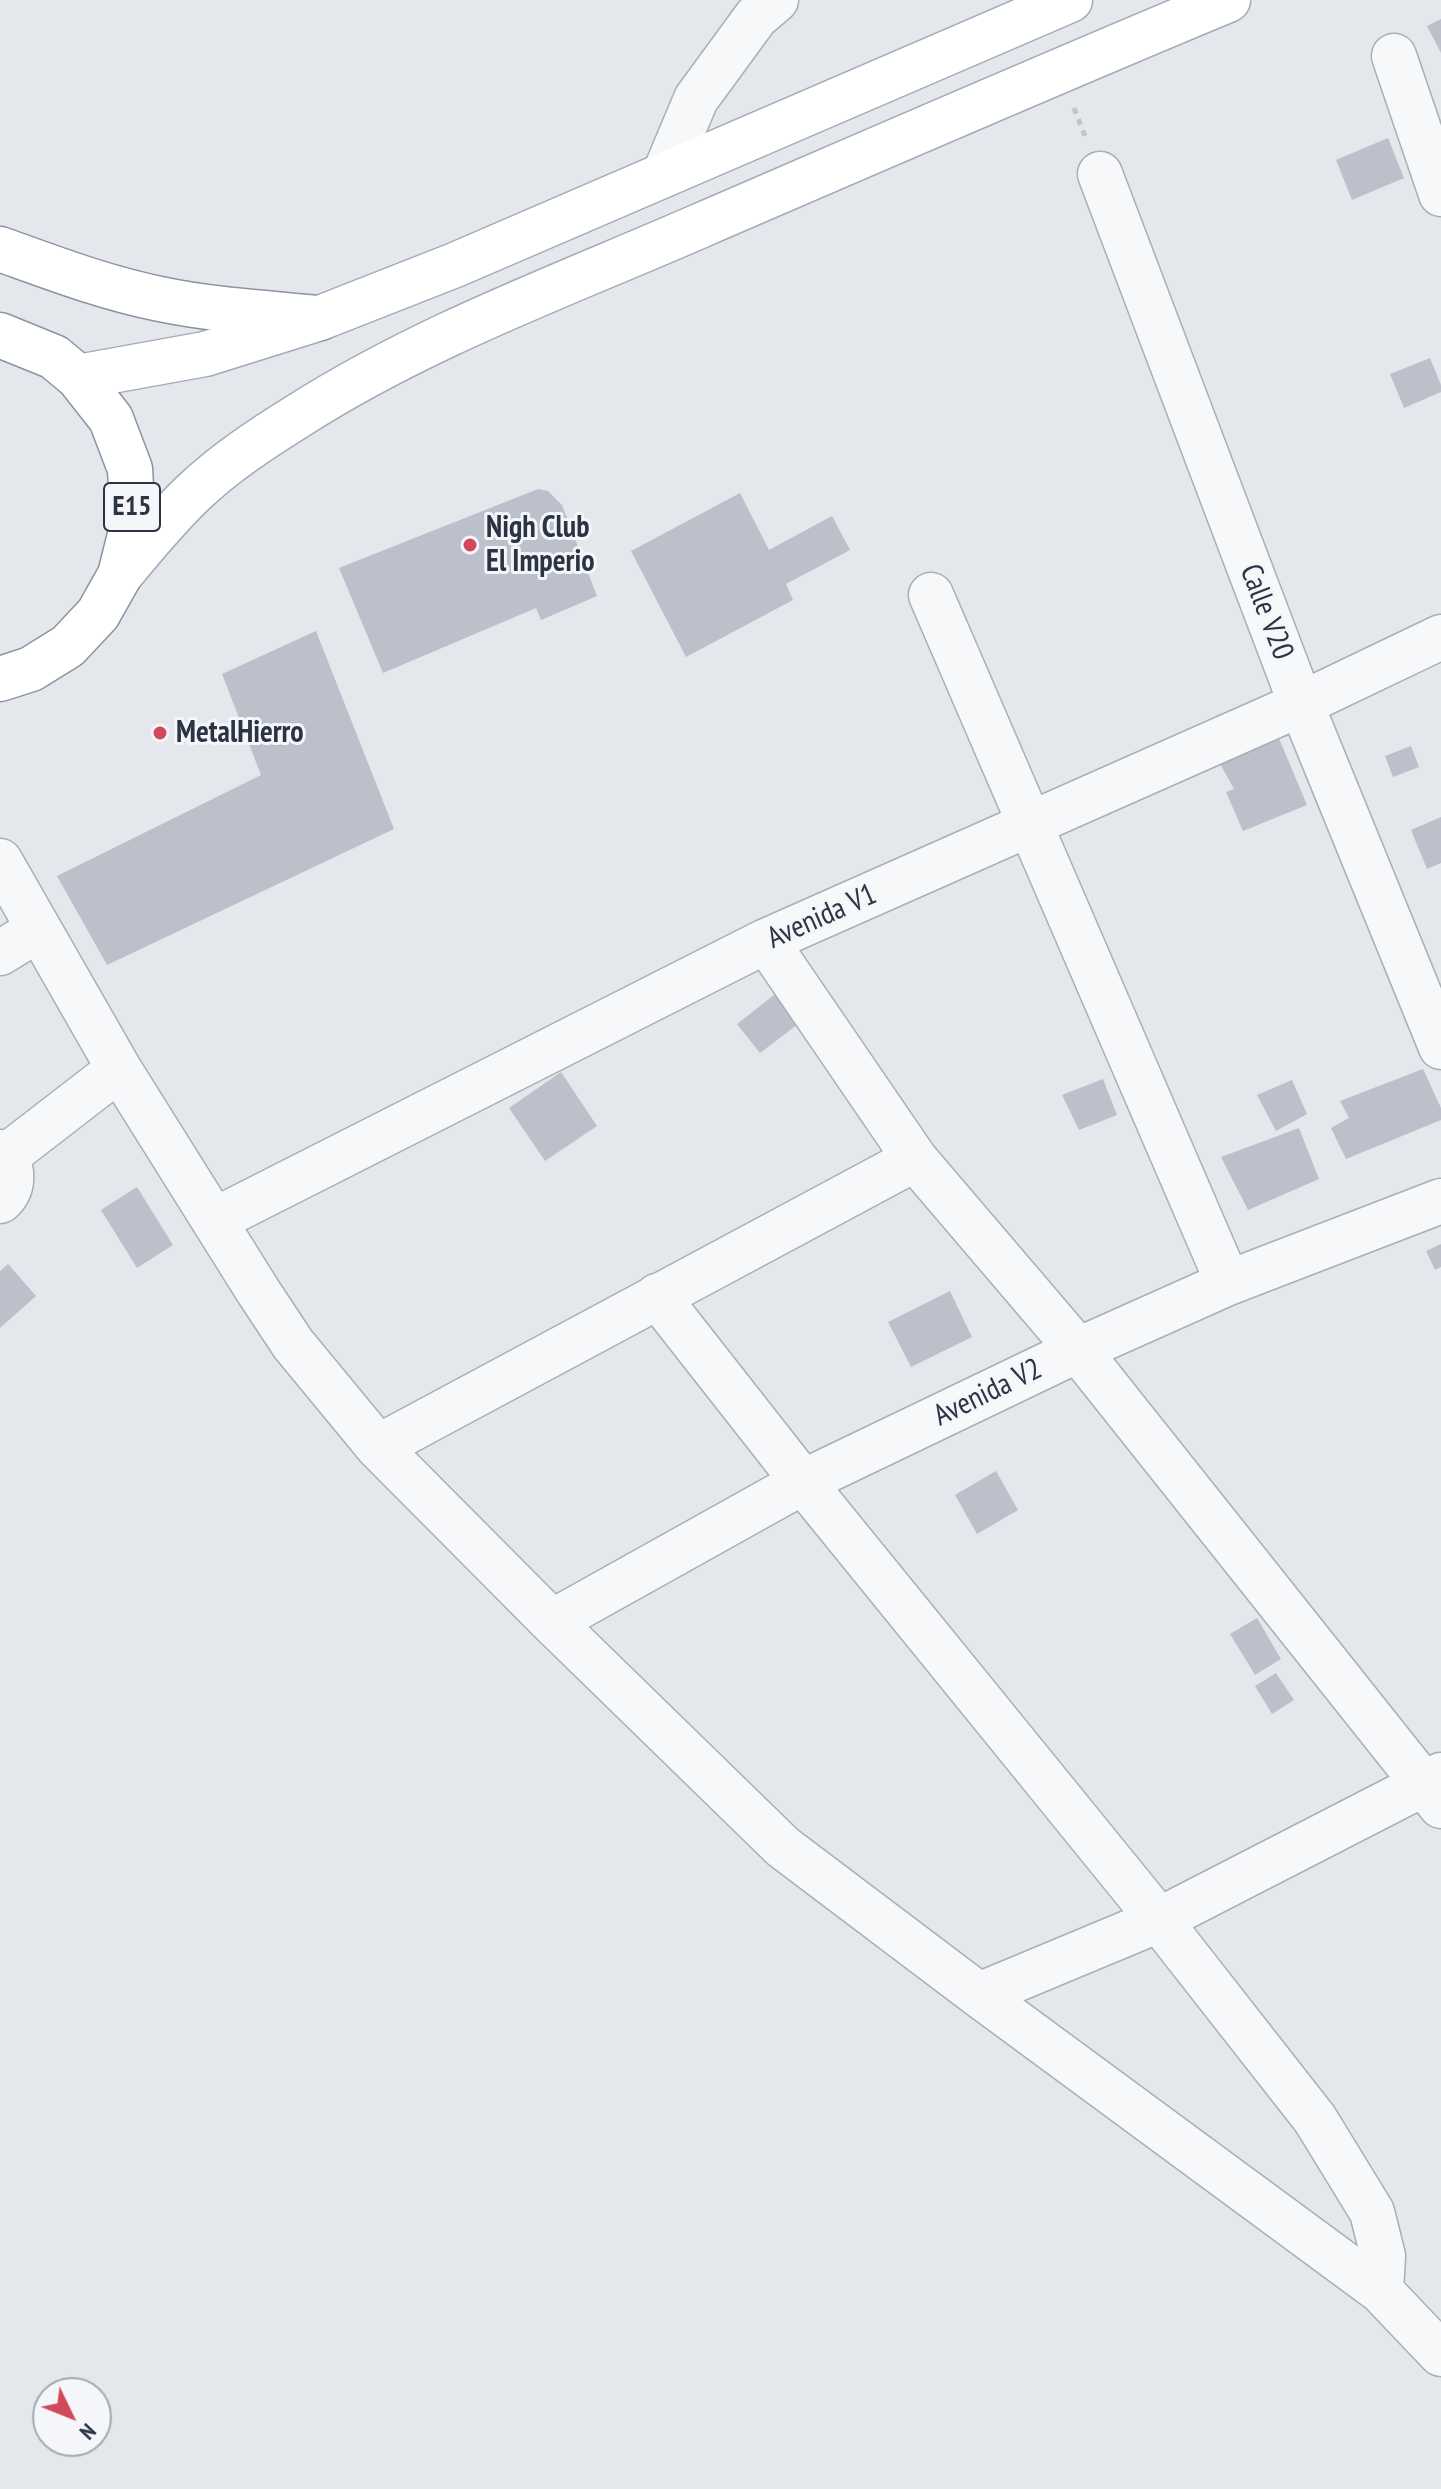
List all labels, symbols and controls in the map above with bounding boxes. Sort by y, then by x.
road number: E15 [104,483,160,531]
place label: Nigh Club El Imperio [486,510,595,580]
marker: Nigh Club El Imperio [461,536,479,554]
street label: Calle V20 [1231,559,1301,665]
place label: MetalHierro [176,715,304,751]
marker: MetalHierro [151,724,169,742]
street label: Avenida V1 [762,877,882,957]
street label: Avenida V2 [928,1351,1048,1435]
north arrow [32,2377,112,2457]
text: N [74,2418,102,2446]

